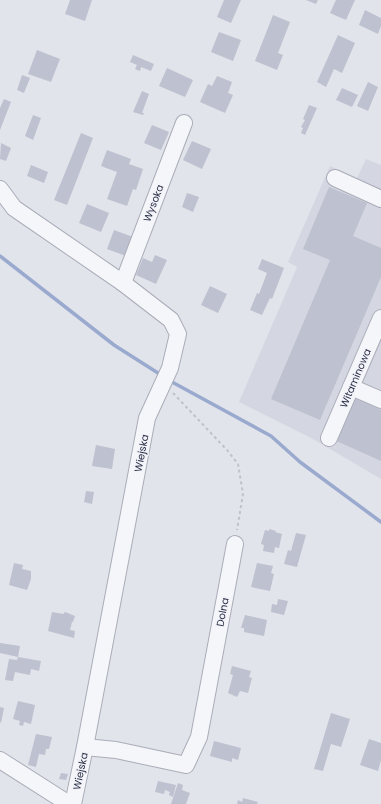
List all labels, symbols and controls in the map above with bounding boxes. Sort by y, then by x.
street label: Wysoka [139,182,167,224]
street label: Witaminowa [336,346,375,410]
street label: Wiejska [131,433,152,473]
street label: Dolna [212,596,233,628]
street label: Wiejska [69,751,92,791]

